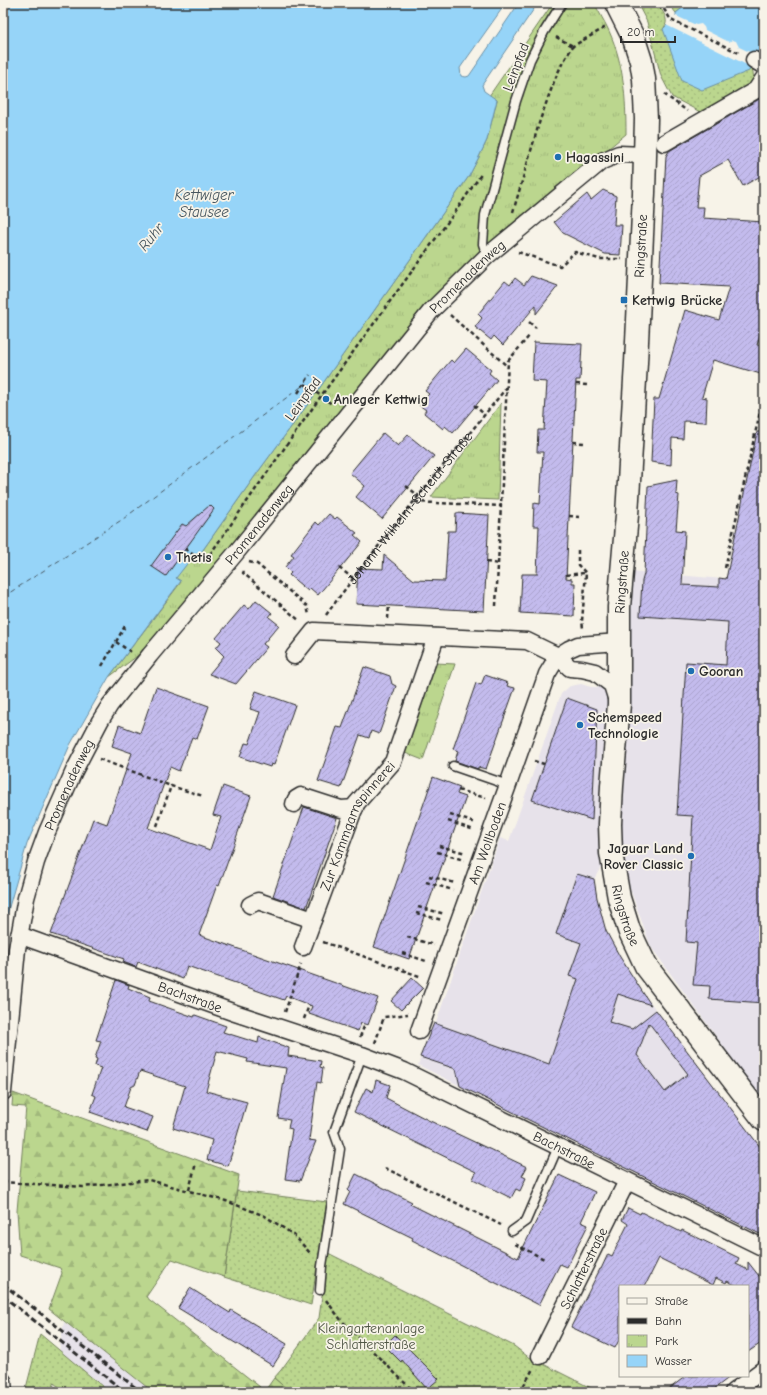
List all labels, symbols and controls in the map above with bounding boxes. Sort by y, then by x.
scale bar [621,18,675,44]
text: 20 m [627,25,655,39]
street label: Leinpfad [499,40,533,94]
place label: Hagassini [566,149,624,166]
marker: Hagassini [553,152,563,162]
water label: Kettwiger Stausee [175,186,235,221]
street label: Ringstraße [631,214,651,278]
water label: Ruhr [134,219,168,255]
street label: Promenadenweg [425,236,509,317]
place label: Kettwig Brücke [632,292,722,309]
marker: Kettwig Brücke [619,295,629,305]
street label: Leinpfad [281,374,325,424]
place label: Anleger Kettwig [334,391,428,408]
marker: Anleger Kettwig [321,394,331,404]
street label: Johann-Wilhelm-Scheidt-Straße [344,428,476,587]
street label: Promenadenweg [221,480,297,568]
place label: Thetis [176,549,212,566]
street label: Ringstraße [611,550,633,614]
marker: Thetis [163,552,173,562]
place label: Gooran [699,663,743,680]
marker: Gooran [686,666,696,676]
place label: Schemspeed Technologie [588,709,662,742]
marker: Schemspeed Technologie [575,720,585,730]
street label: Promenadenweg [40,736,98,833]
street label: Zur Kammgarnspinnerei [316,757,398,893]
street label: Am Wollboden [464,799,510,887]
place label: Jaguar Land Rover Classic [604,840,683,873]
marker: Jaguar Land Rover Classic [686,851,696,861]
street label: Ringstraße [608,883,644,949]
street label: Bachstraße [156,977,225,1016]
street label: Bachstraße [531,1127,598,1172]
street label: Schlatterstraße [556,1224,611,1312]
legend [619,1285,749,1377]
text: Straße [655,1294,688,1308]
text: Bahn [655,1314,682,1328]
park label: Kleingartenanlage Schlatterstraße [317,1320,425,1353]
text: Park [655,1334,678,1348]
text: Wasser [655,1354,692,1368]

